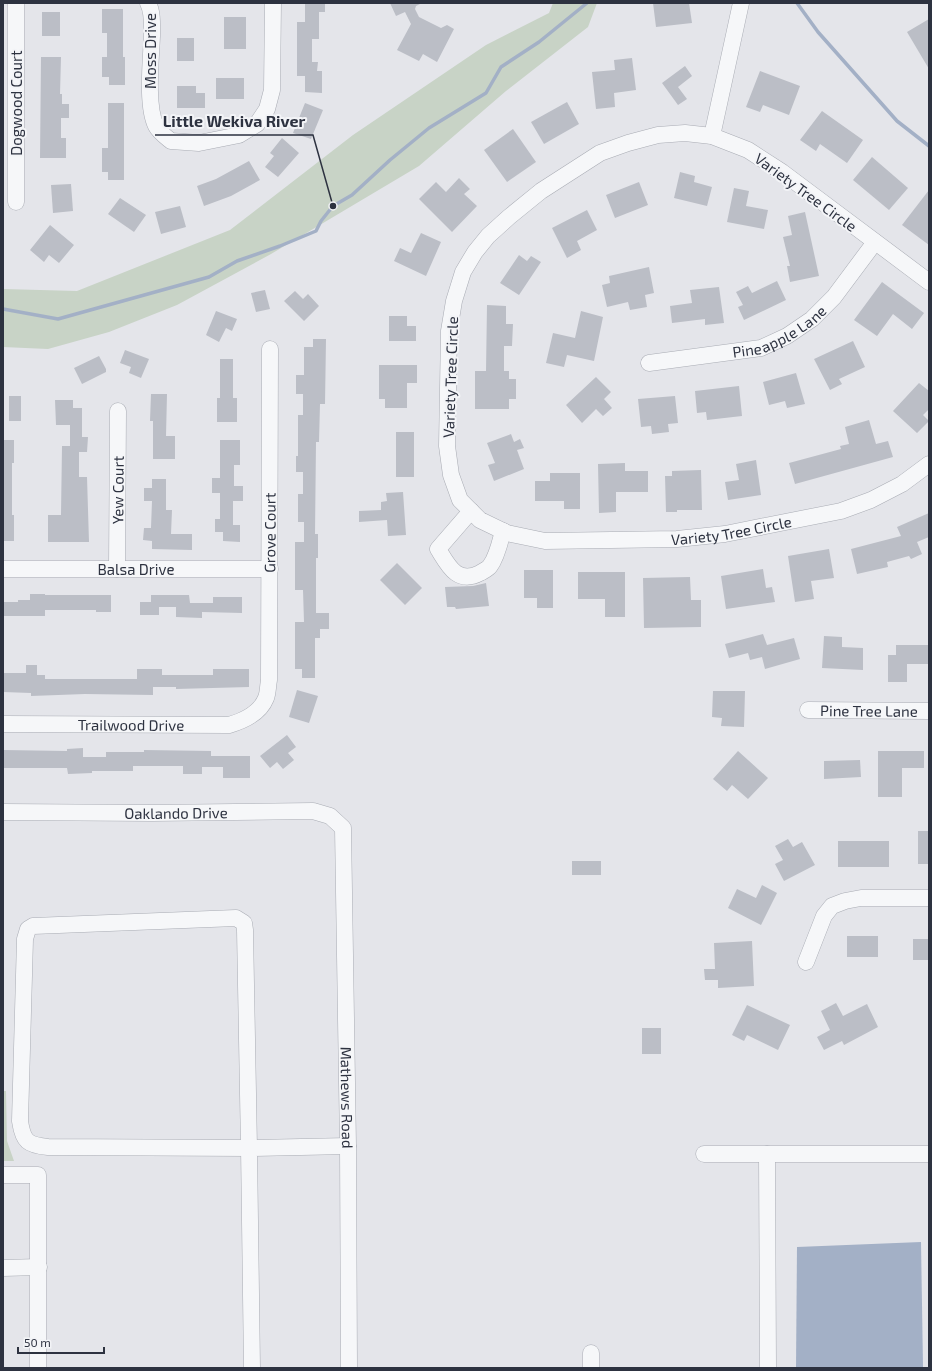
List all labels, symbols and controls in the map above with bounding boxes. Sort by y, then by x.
street label: Moss Drive [141,13,159,89]
street label: Dogwood Court [7,50,25,156]
callout: Little Wekiva River [155,107,313,135]
text: Little Wekiva River [163,111,305,130]
street label: Variety Tree Circle [752,149,860,235]
street label: Pineapple Lane [731,301,830,361]
street label: Variety Tree Circle [439,316,461,438]
street label: Yew Court [108,455,127,524]
street label: Grove Court [260,492,279,573]
street label: Variety Tree Circle [671,512,793,548]
street label: Balsa Drive [98,560,174,578]
street label: Pine Tree Lane [820,701,918,720]
street label: Trailwood Drive [78,715,184,734]
street label: Oaklando Drive [124,803,228,822]
street label: Mathews Road [337,1046,357,1149]
scale bar [18,1329,104,1355]
text: 50 m [24,1335,51,1349]

